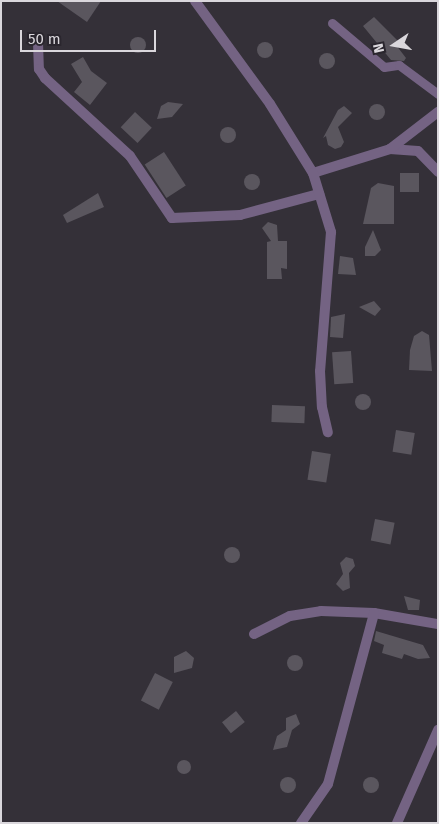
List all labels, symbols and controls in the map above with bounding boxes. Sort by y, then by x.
scale bar [22,20,159,52]
north arrow [369,20,419,70]
text: 50 m [28,30,61,48]
text: N [370,42,388,55]

